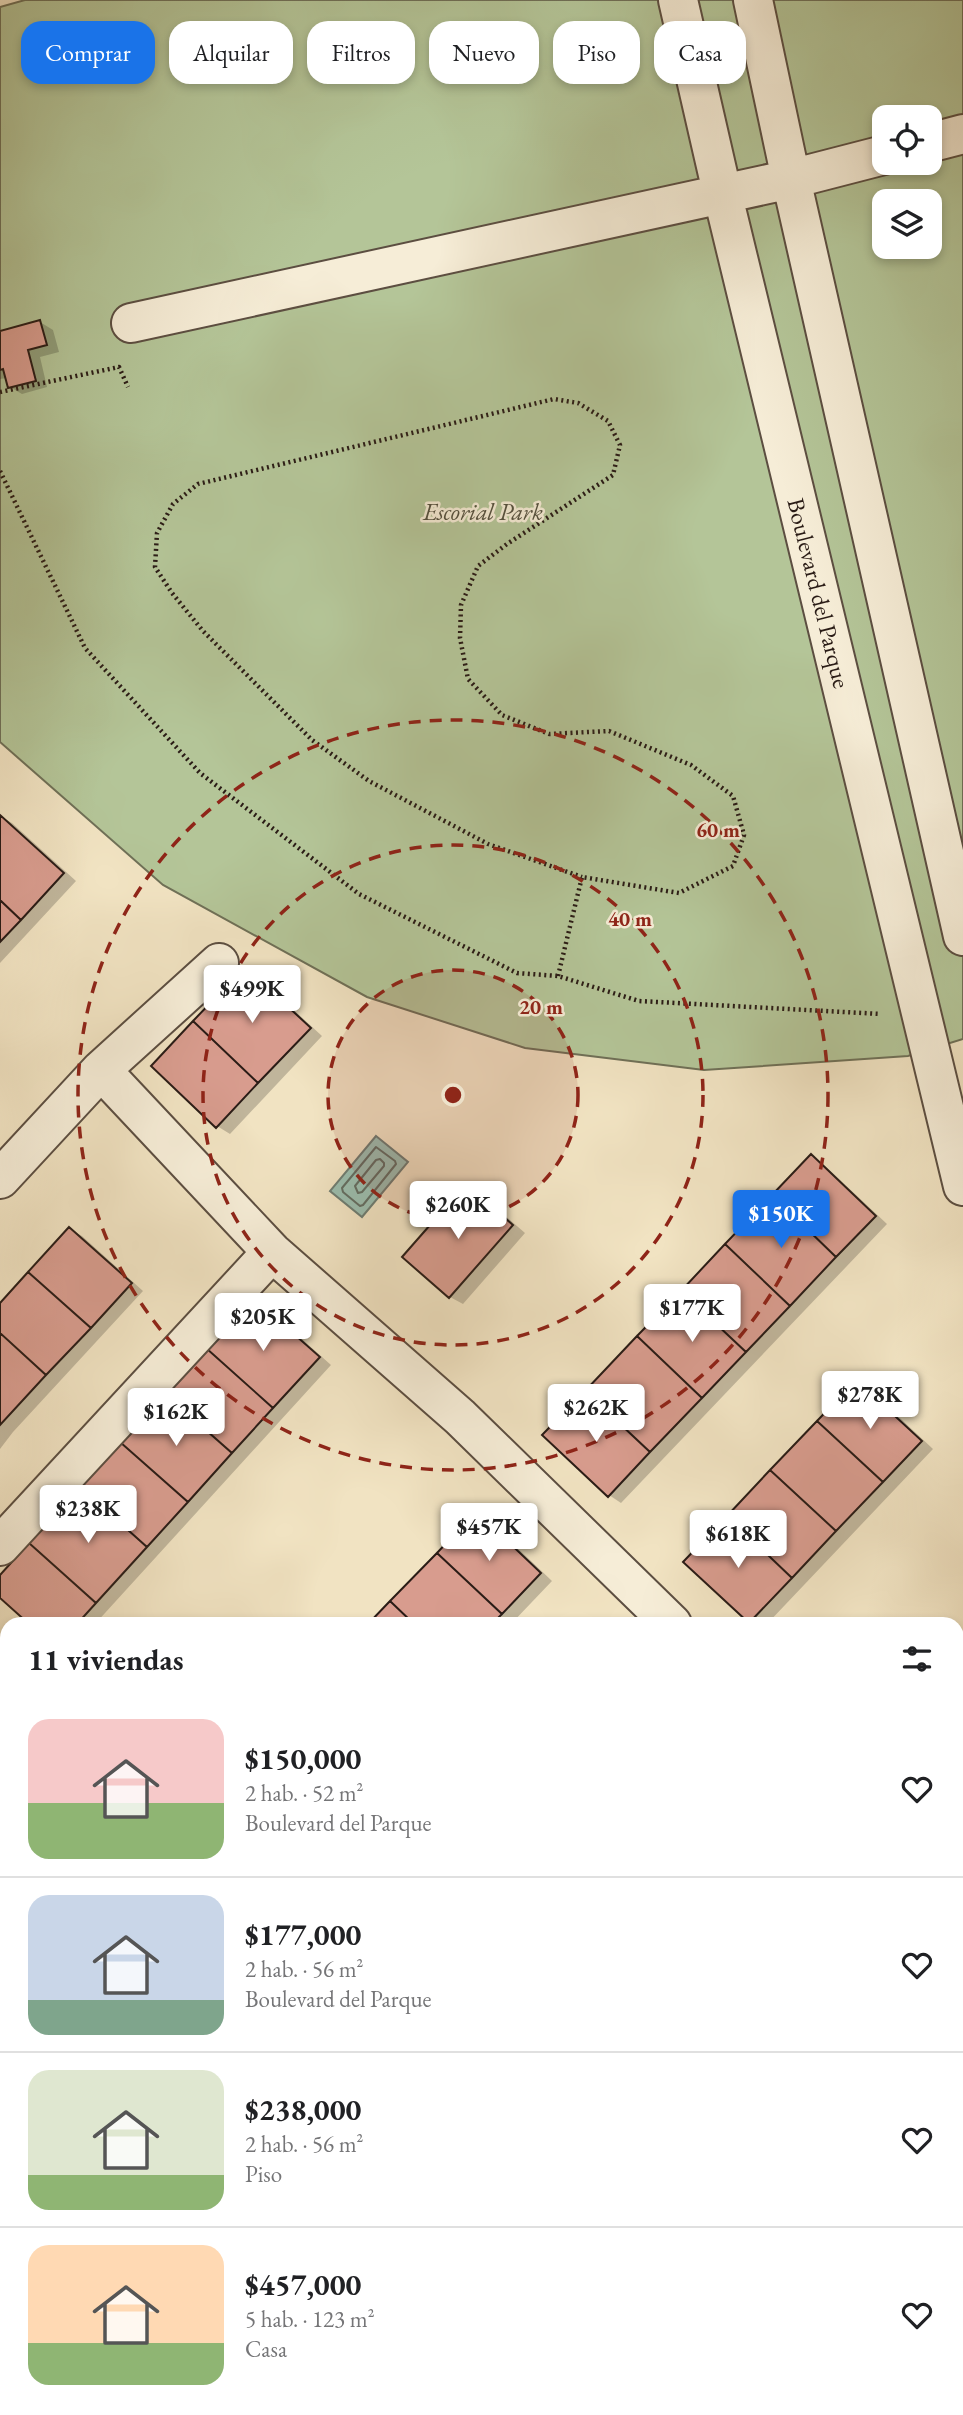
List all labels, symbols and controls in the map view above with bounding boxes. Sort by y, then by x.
chip: Comprar [21,21,155,84]
chip: Alquilar [169,21,293,84]
chip: Filtros [307,21,415,84]
chip: Nuevo [429,21,539,84]
chip: Piso [553,21,640,84]
chip: Casa [654,21,746,84]
map controls [872,105,942,259]
button: locate [872,105,942,175]
button: layers [872,189,942,259]
street label: Boulevard del Parque [780,495,858,691]
park label: Escorial Park [422,496,543,527]
text: 60 m [696,816,740,843]
text: 40 m [608,905,652,932]
pin: $499K [203,965,301,1025]
text: $499K [220,973,284,1003]
text: 20 m [519,993,563,1020]
centre of rings [441,1083,465,1107]
pin: $260K [409,1182,507,1241]
text: $260K [426,1189,490,1219]
pin: $150K [732,1190,830,1250]
text: $150K [749,1198,813,1228]
pin: $177K [643,1284,741,1344]
text: $177K [660,1292,724,1322]
pin: $205K [214,1294,312,1353]
text: $205K [231,1301,295,1331]
pin: $278K [821,1372,919,1431]
text: $278K [838,1379,902,1409]
pin: $262K [547,1384,645,1444]
pin: $162K [127,1388,225,1448]
text: $262K [564,1392,628,1422]
text: $162K [144,1396,208,1426]
pin: $238K [39,1486,137,1545]
text: $238K [56,1493,120,1523]
pin: $457K [440,1504,538,1563]
pin: $618K [689,1510,787,1570]
text: $457K [457,1511,521,1541]
text: $618K [706,1518,770,1548]
text: 11 viviendas [28,1640,184,1679]
icon: filters [898,1640,936,1678]
text: $150,000 [245,1739,361,1778]
icon: home [84,1747,168,1831]
icon: heart [898,1770,936,1808]
text: 2 hab. · 52 m² [245,1778,364,1808]
text: Boulevard del Parque [245,1808,432,1838]
text: $177,000 [245,1915,361,1954]
icon: home [84,1923,168,2007]
icon: heart [898,1946,936,1984]
text: 2 hab. · 56 m² [245,1954,364,1984]
text: Boulevard del Parque [245,1984,432,2014]
text: $238,000 [245,2090,361,2129]
icon: home [84,2098,168,2182]
icon: heart [898,2121,936,2159]
text: 2 hab. · 56 m² [245,2129,364,2159]
text: Piso [245,2159,282,2189]
text: $457,000 [245,2265,361,2304]
icon: home [84,2273,168,2357]
icon: heart [898,2296,936,2334]
text: 5 hab. · 123 m² [245,2304,375,2334]
text: Casa [245,2334,287,2364]

